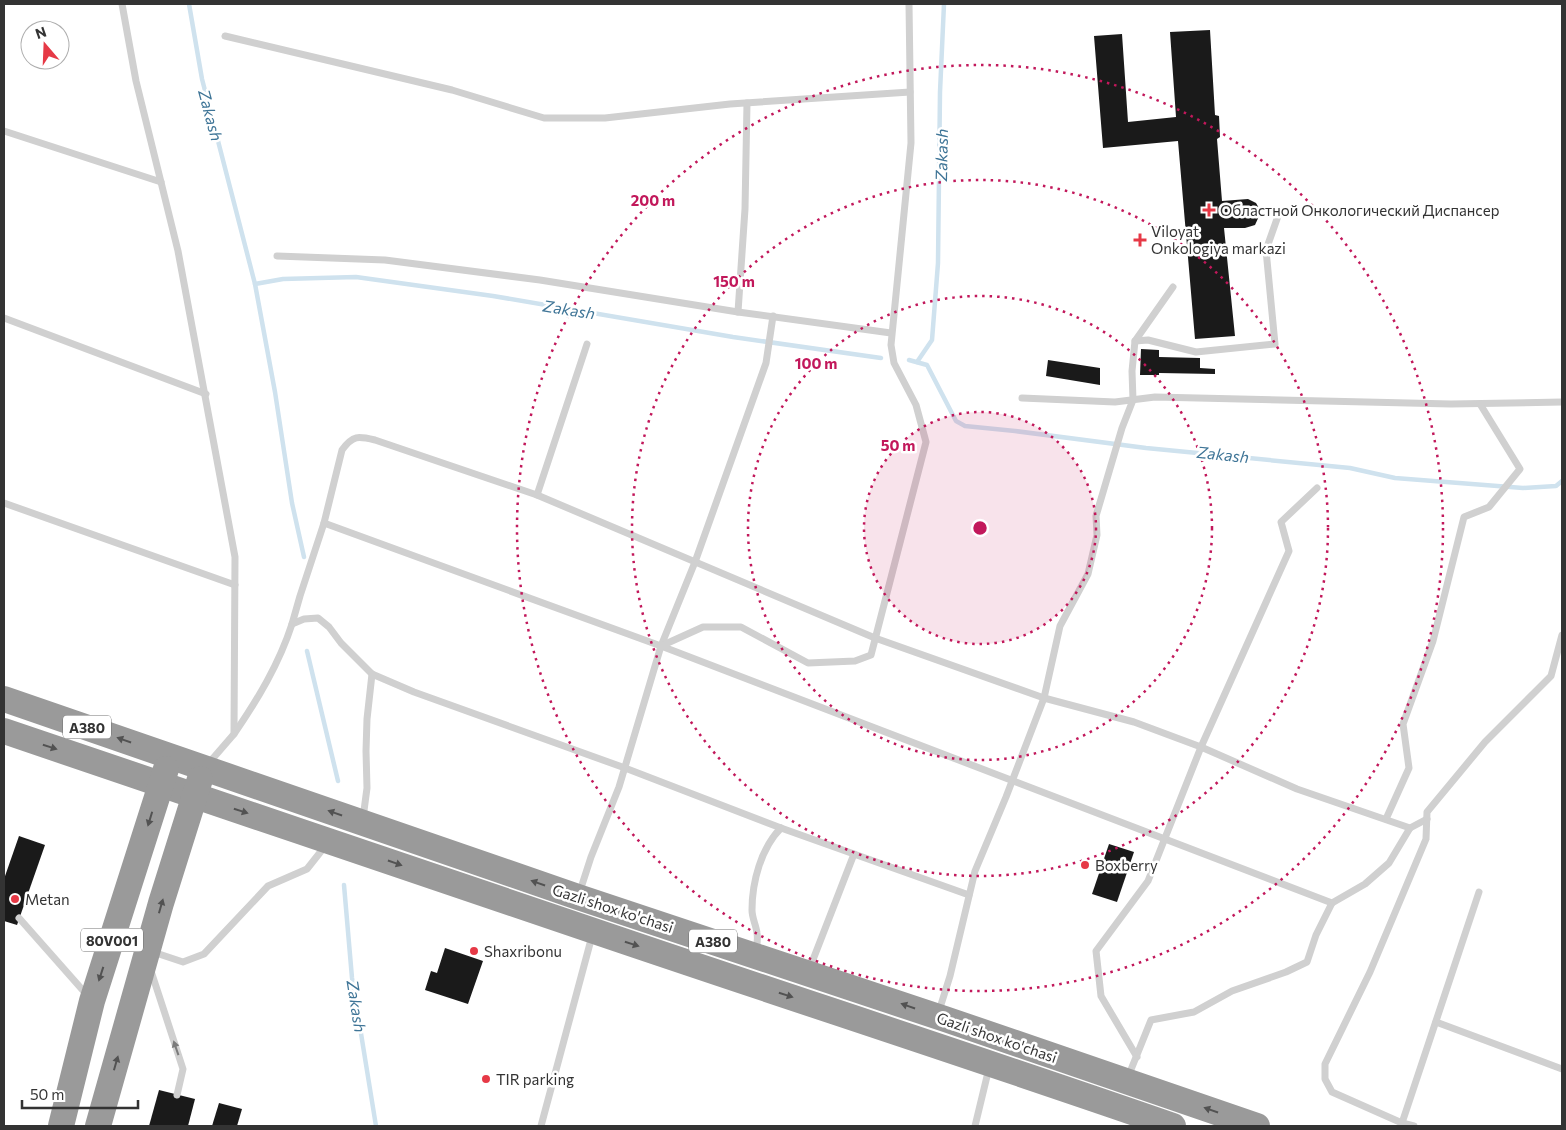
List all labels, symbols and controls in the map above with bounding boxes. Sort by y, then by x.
north arrow [20,20,70,70]
text: N [33,22,48,42]
water label: Zakash [195,86,227,143]
water label: Zakash [931,129,951,182]
text: 200 m [631,191,675,209]
place label: Областной Онкологический Диспансер [1220,201,1499,219]
marker: Областной Онкологический Диспансер [1202,203,1216,217]
place label: Viloyat Onkologiya markazi [1151,222,1286,257]
marker: Viloyat Onkologiya markazi [1133,233,1147,247]
text: 150 m [713,272,755,290]
water label: Zakash [541,295,596,322]
text: 100 m [795,354,837,372]
text: 50 m [881,436,915,454]
water label: Zakash [1195,442,1250,466]
centre of rings [971,519,989,537]
road number: A380 [63,716,111,739]
one-way arrow [116,736,131,743]
one-way arrow [43,743,58,751]
one-way arrow [234,808,249,815]
one-way arrow [327,808,342,816]
one-way arrow [146,812,154,827]
place label: Boxberry [1095,856,1158,874]
marker: Boxberry [1079,859,1091,871]
one-way arrow [388,860,403,867]
one-way arrow [530,879,545,887]
street label: Gazli shox ko'chasi [550,880,676,936]
place label: Metan [25,890,70,908]
marker: Metan [9,893,21,905]
one-way arrow [157,899,165,914]
road number: 80V001 [81,928,143,952]
road number: A380 [689,929,737,952]
one-way arrow [625,940,640,948]
place label: Shaxribonu [484,942,562,960]
marker: Shaxribonu [468,945,480,957]
one-way arrow [97,967,105,982]
water label: Zakash [343,978,370,1033]
one-way arrow [779,991,794,999]
one-way arrow [900,1002,915,1010]
street label: Gazli shox ko'chasi [934,1008,1060,1066]
one-way arrow [172,1040,179,1055]
one-way arrow [112,1055,120,1070]
place label: TIR parking [496,1070,574,1088]
marker: TIR parking [480,1073,492,1085]
scale bar [22,1078,139,1110]
text: 50 m [30,1085,64,1103]
one-way arrow [1203,1106,1218,1113]

